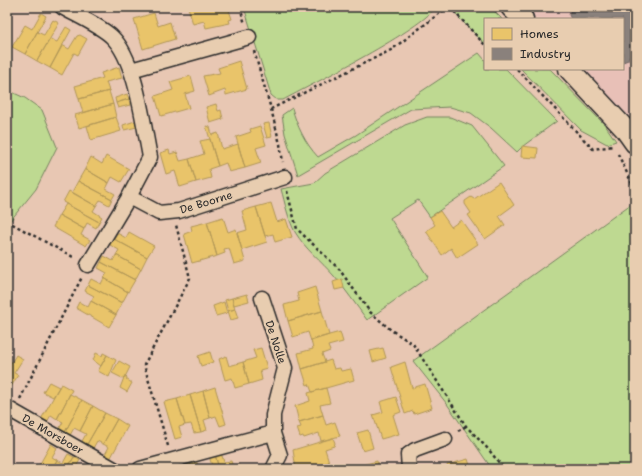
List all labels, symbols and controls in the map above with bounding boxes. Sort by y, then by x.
legend [484,18,624,70]
text: Homes [520,26,559,42]
text: Industry [520,46,571,62]
street label: De Boorne [178,187,234,218]
street label: De Nolle [261,319,290,366]
street label: De Morsboer [19,411,86,458]

